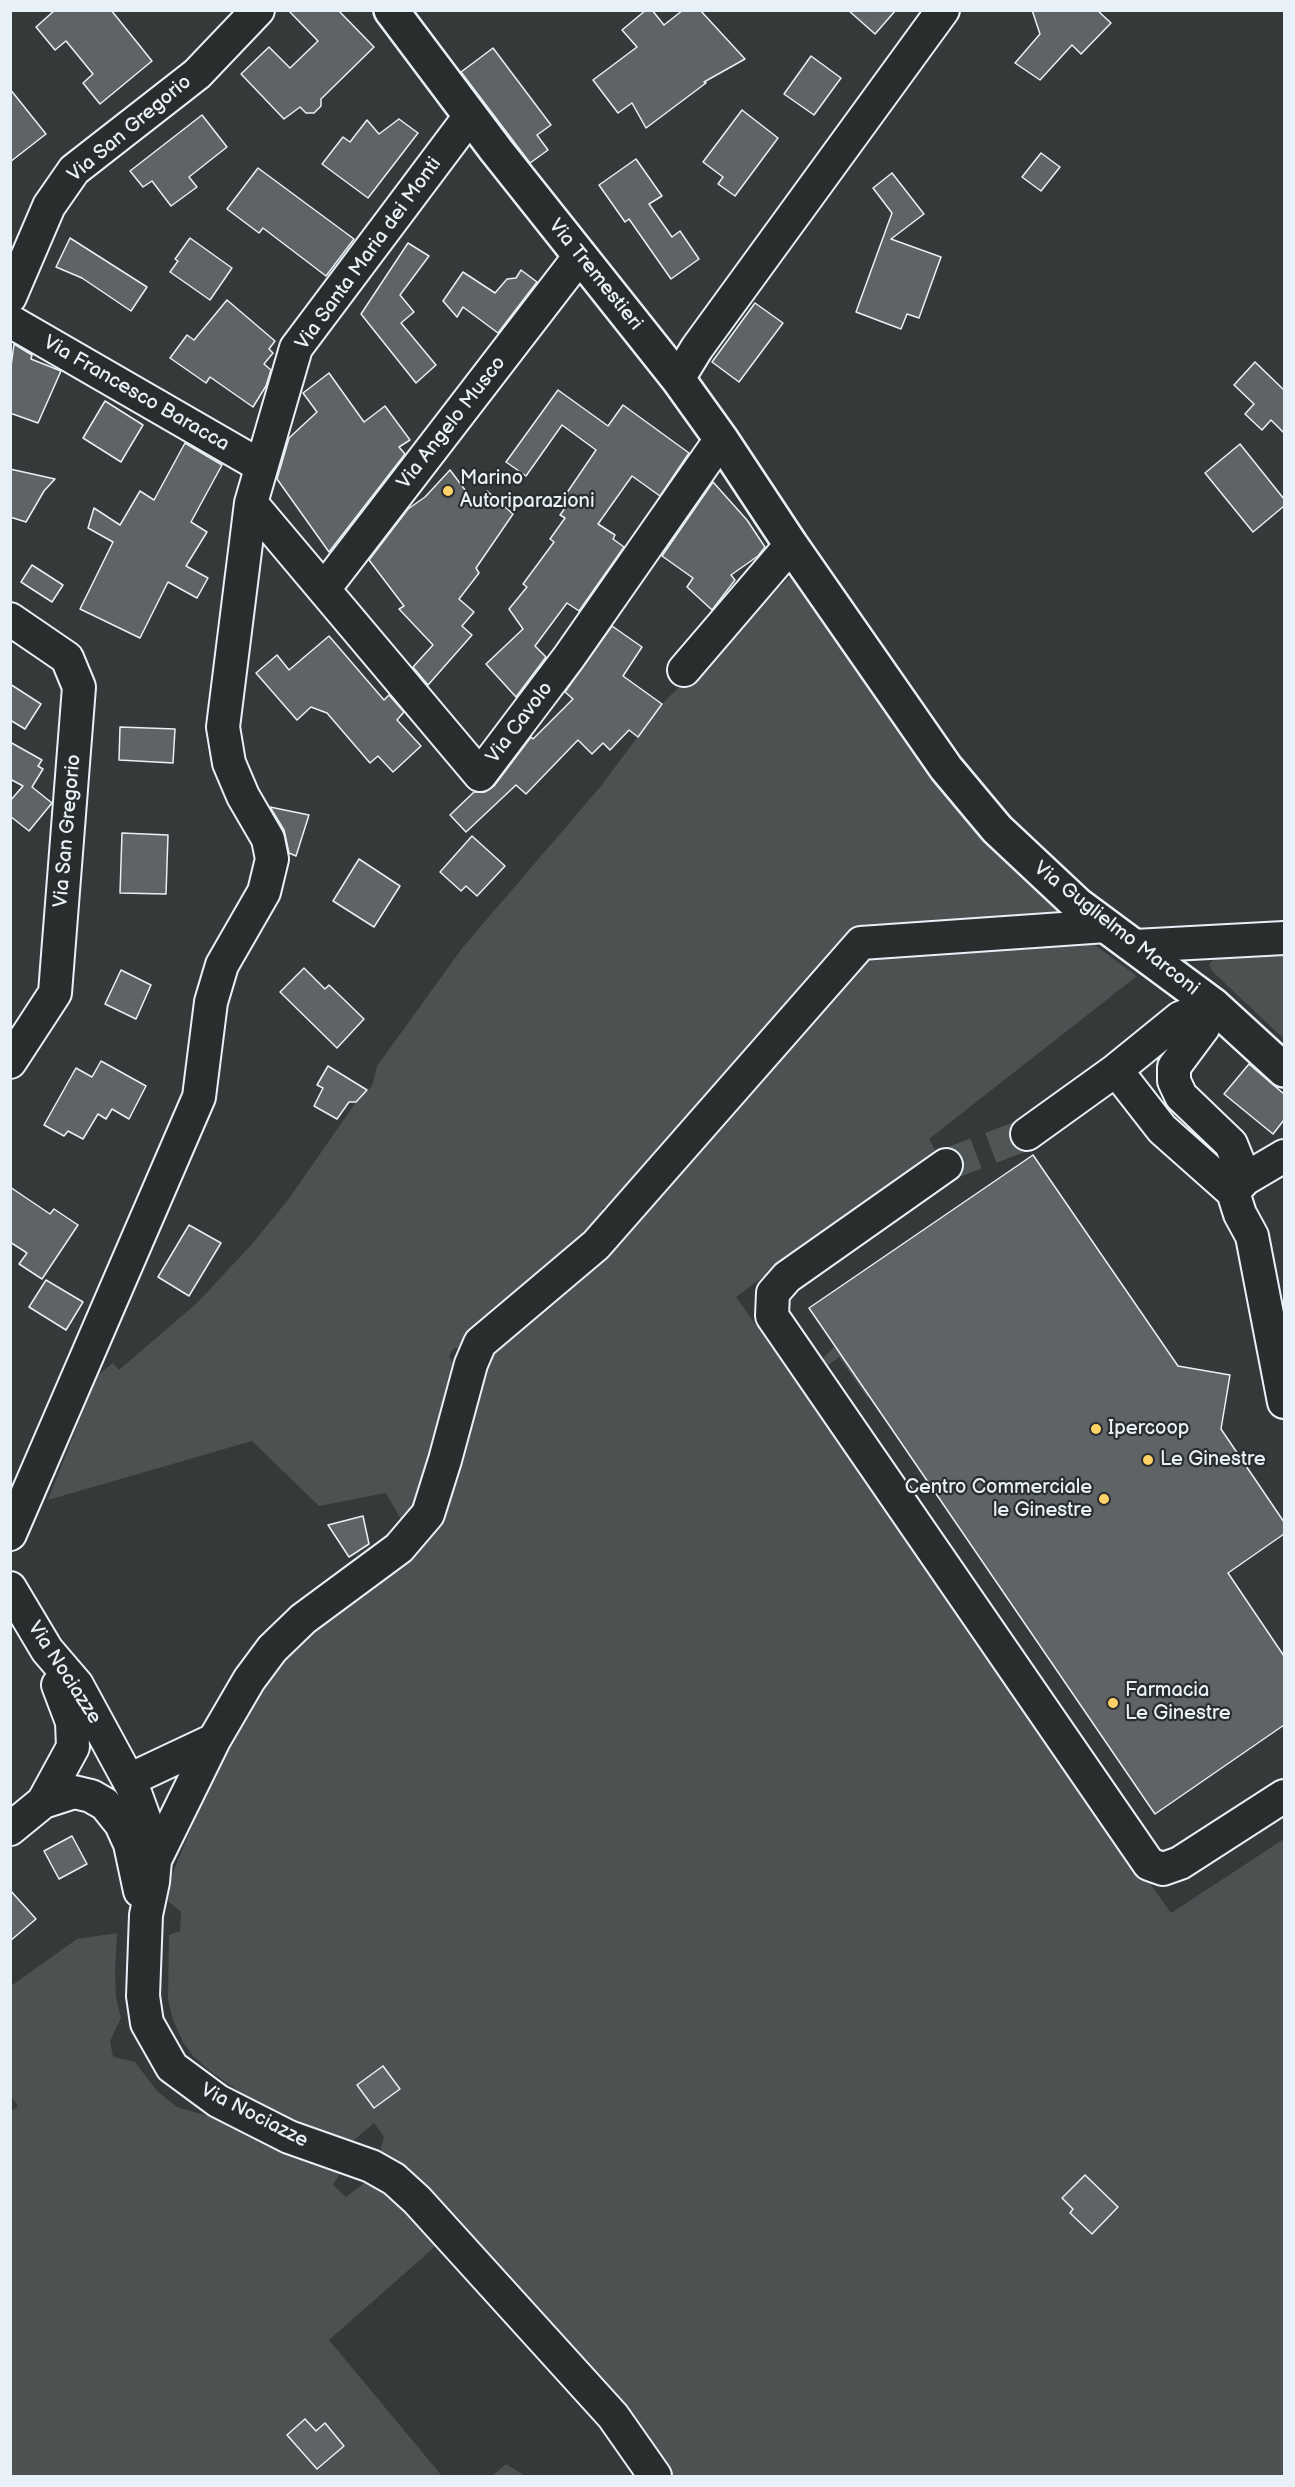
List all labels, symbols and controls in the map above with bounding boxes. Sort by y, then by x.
street label: Via San Gregorio [63,70,197,188]
street label: Via Santa Maria dei Monti [291,153,447,355]
street label: Via Tremestieri [543,214,647,336]
street label: Via Francesco Baracca [39,331,233,457]
street label: Via Angelo Musco [393,352,511,494]
place label: Marino Autoriparazioni [460,467,595,514]
marker: Marino Autoriparazioni [441,484,455,498]
street label: Via Cavolo [482,678,558,768]
street label: Via San Gregorio [49,753,87,909]
street label: Via Guglielmo Marconi [1028,857,1204,1001]
place label: Ipercoop [1108,1417,1189,1441]
marker: Ipercoop [1089,1422,1103,1436]
place label: Le Ginestre [1160,1448,1266,1472]
marker: Le Ginestre [1141,1453,1155,1467]
place label: Centro Commerciale le Ginestre [905,1476,1092,1523]
marker: Centro Commerciale le Ginestre [1097,1492,1111,1506]
street label: Via Nociazze [22,1617,106,1729]
place label: Farmacia Le Ginestre [1125,1679,1231,1726]
marker: Farmacia Le Ginestre [1106,1696,1120,1710]
street label: Via Nociazze [196,2079,312,2153]

